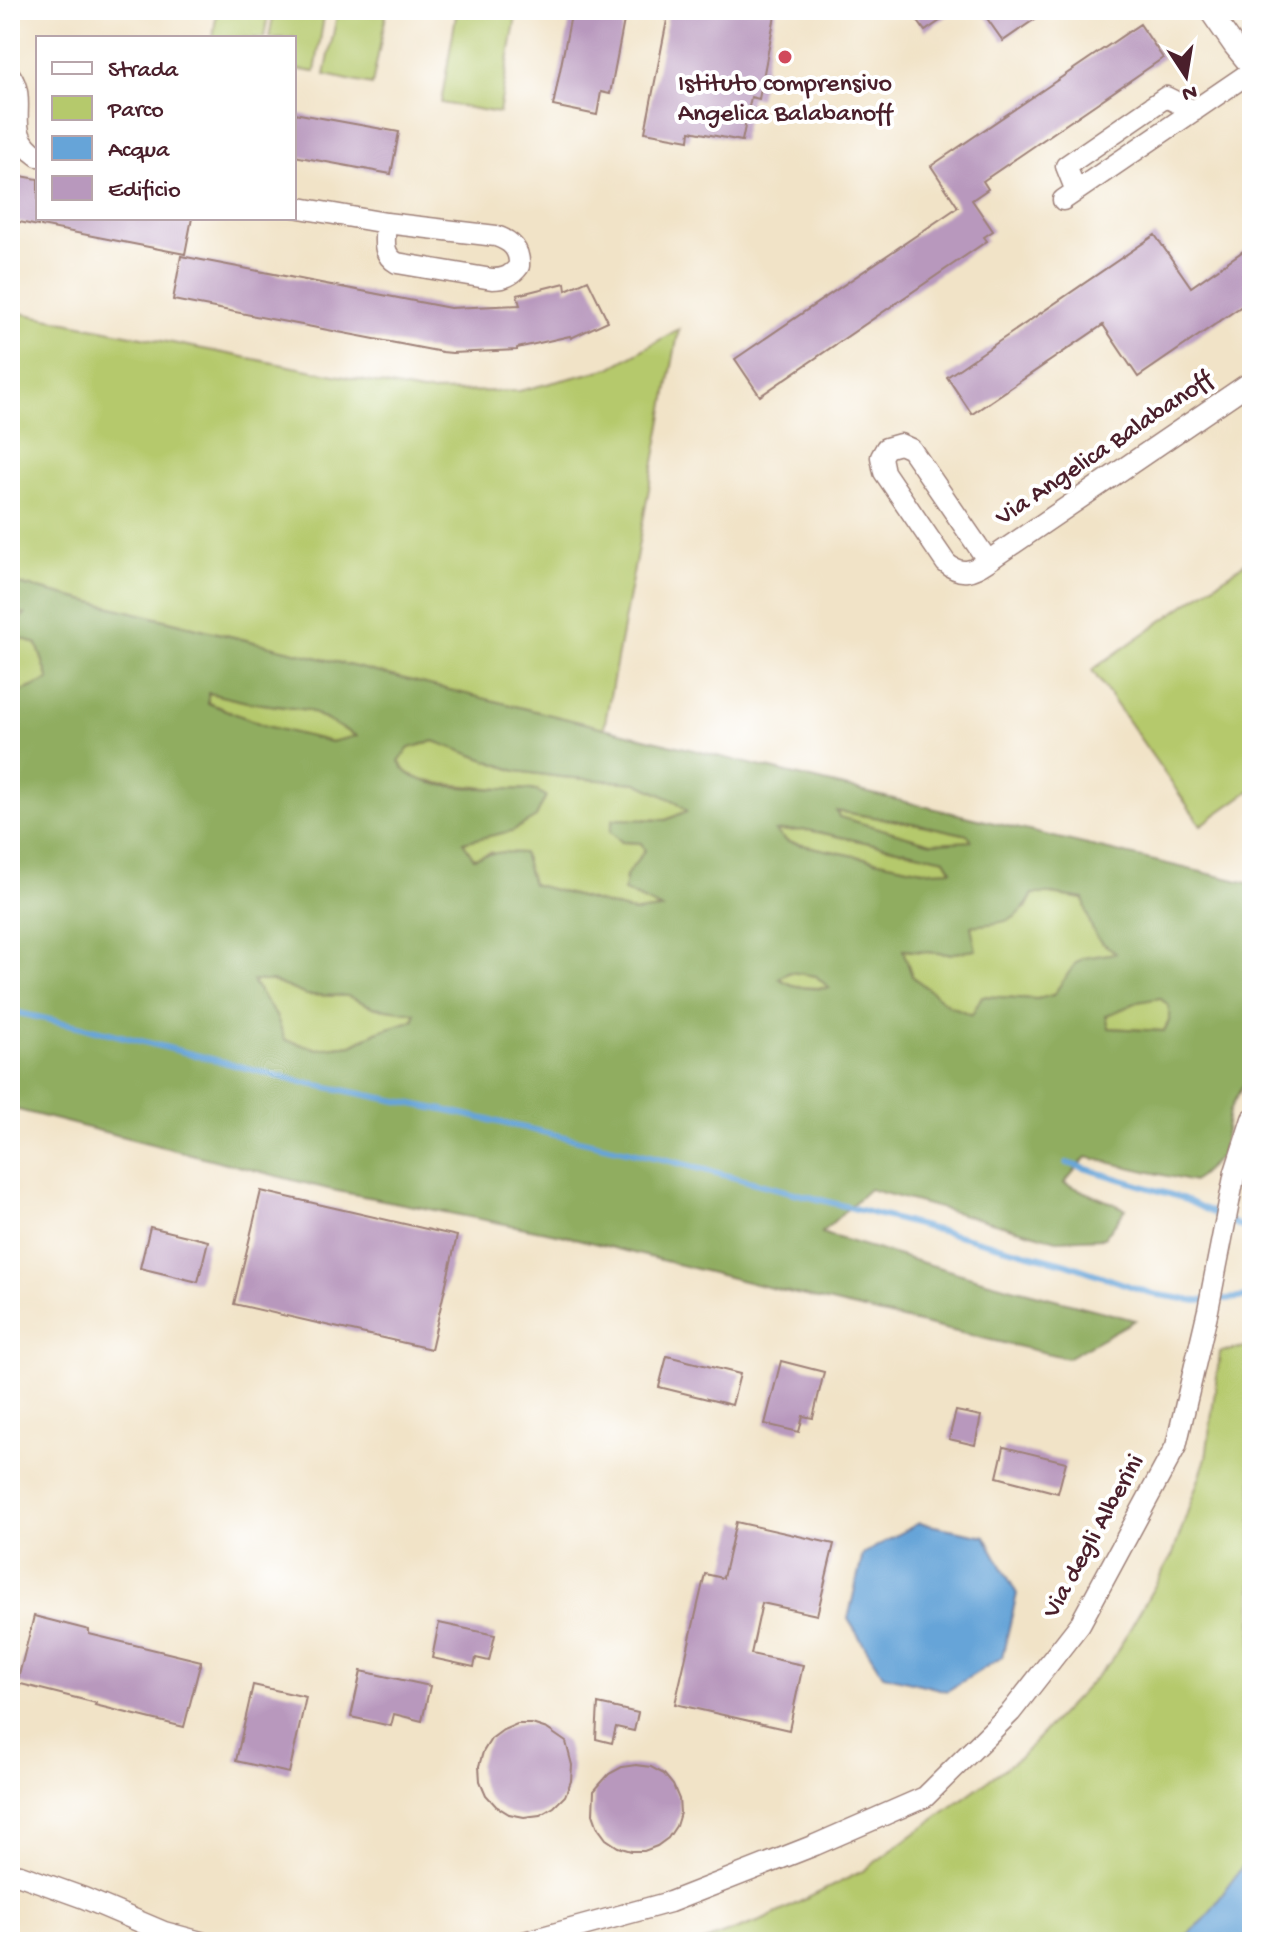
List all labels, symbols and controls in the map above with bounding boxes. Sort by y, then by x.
legend [36,36,296,220]
north arrow [1146,36,1226,116]
marker: Istituto comprensivo Angelica Balabanoff [776,48,794,66]
text: Strada [108,57,179,86]
place label: Istituto comprensivo Angelica Balabanoff [678,70,894,131]
text: N [1180,77,1199,106]
text: Parco [107,97,164,126]
text: Acqua [108,137,170,166]
text: Edificio [108,177,181,206]
street label: Via Angelica Balabanoff [990,365,1221,535]
street label: Via degli Alberini [1037,1450,1153,1625]

